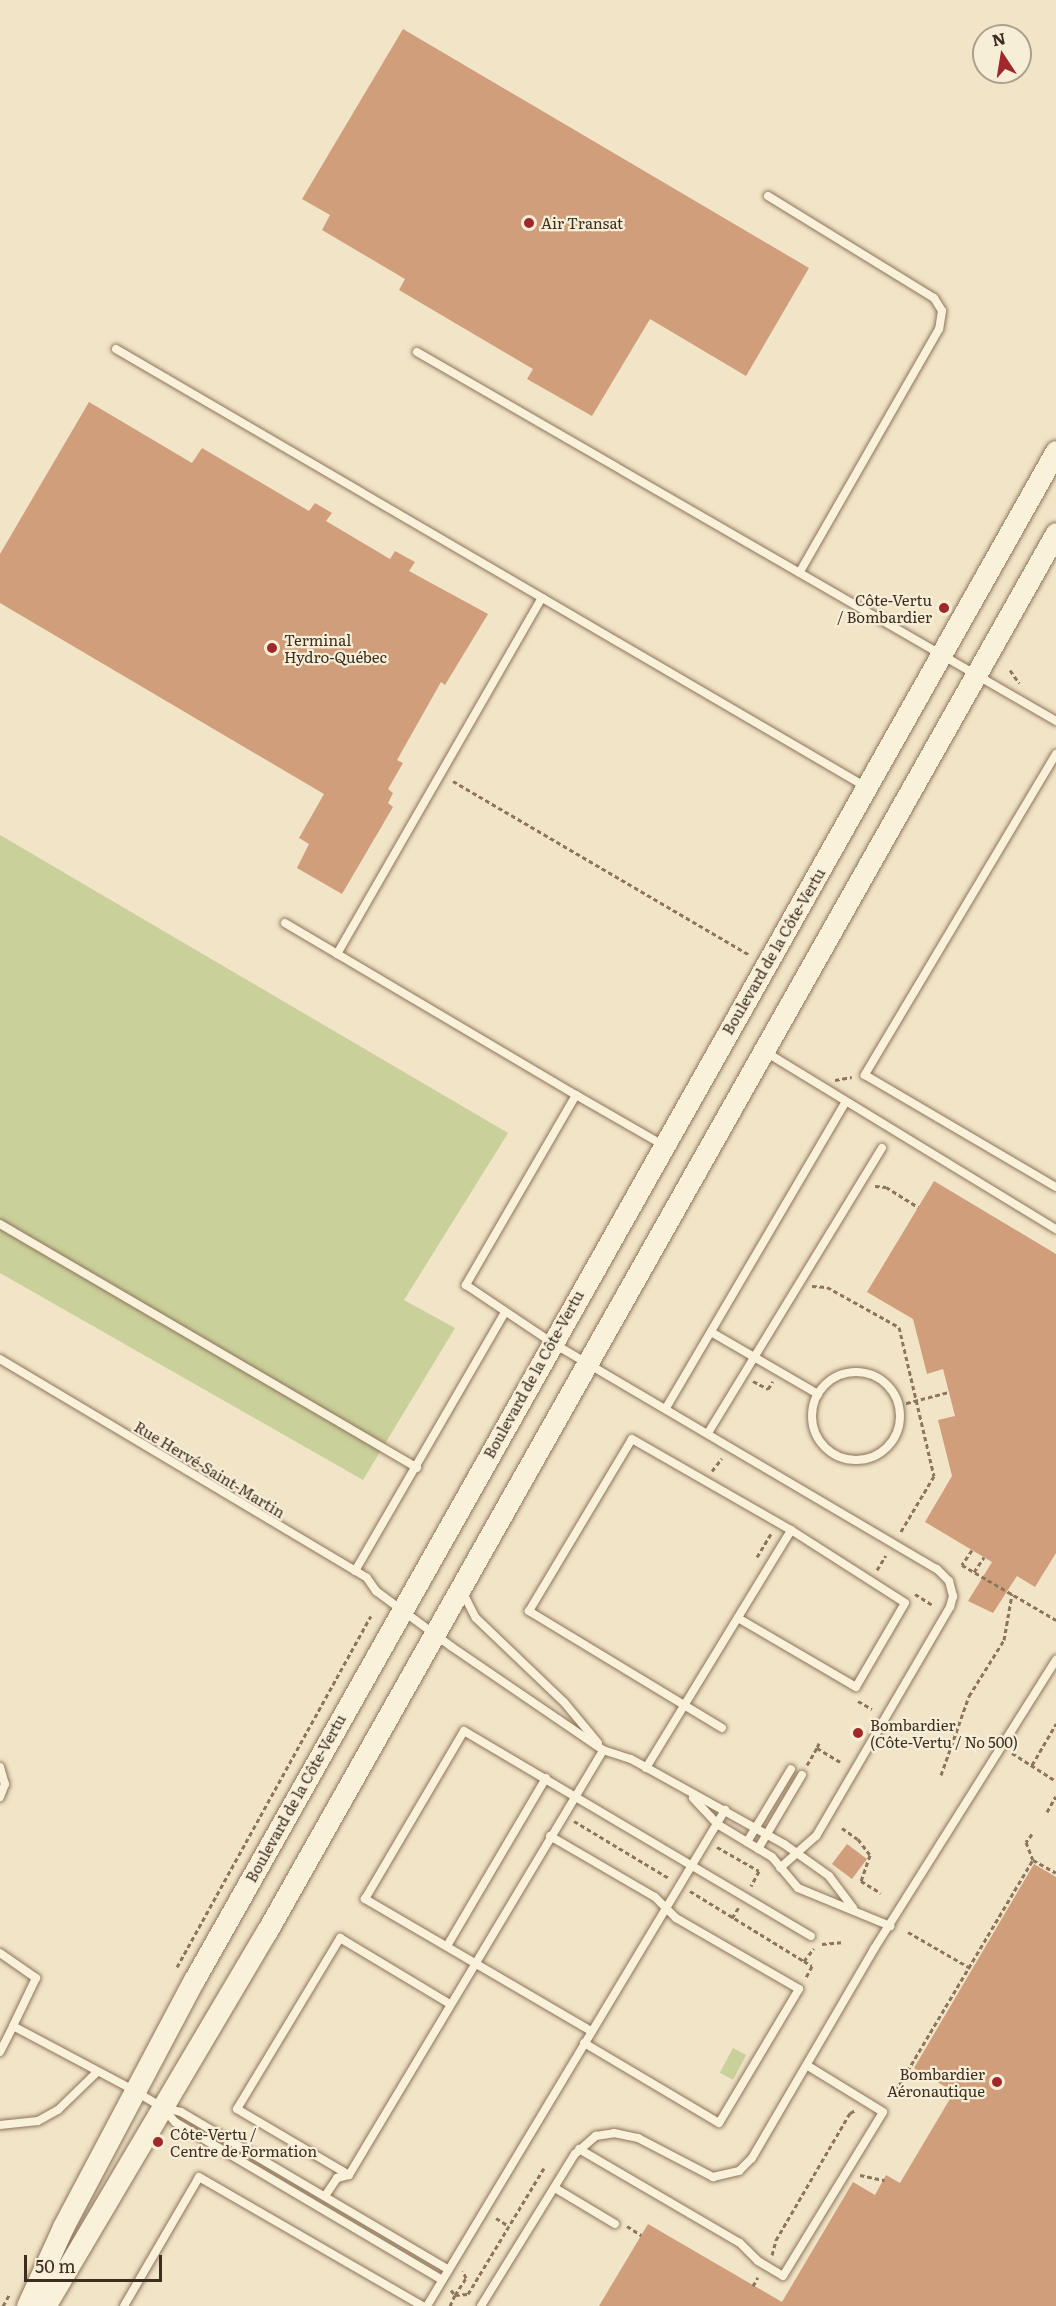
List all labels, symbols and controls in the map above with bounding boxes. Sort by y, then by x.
north arrow [972,24,1032,84]
text: N [990,25,1008,51]
place label: Air Transat [541,214,623,232]
marker: Air Transat [522,216,536,230]
place label: Côte-Vertu / Bombardier [837,590,932,625]
marker: Côte-Vertu / Bombardier [937,601,951,615]
place label: Terminal Hydro-Québec [284,630,387,665]
marker: Terminal Hydro-Québec [265,641,279,655]
street label: Boulevard de la Côte-Vertu [718,865,828,1037]
street label: Boulevard de la Côte-Vertu [479,1287,587,1461]
street label: Rue Hervé-Saint-Martin [132,1417,288,1521]
street label: Boulevard de la Côte-Vertu [241,1711,349,1885]
place label: Bombardier (Côte-Vertu / No 500) [870,1715,1018,1750]
marker: Bombardier (Côte-Vertu / No 500) [851,1726,865,1740]
place label: Bombardier Aéronautique [887,2064,985,2099]
marker: Bombardier Aéronautique [990,2075,1004,2089]
place label: Côte-Vertu / Centre de Formation [170,2124,317,2159]
marker: Côte-Vertu / Centre de Formation [151,2135,165,2149]
scale bar [27,2243,165,2281]
text: 50 m [35,2252,76,2279]

